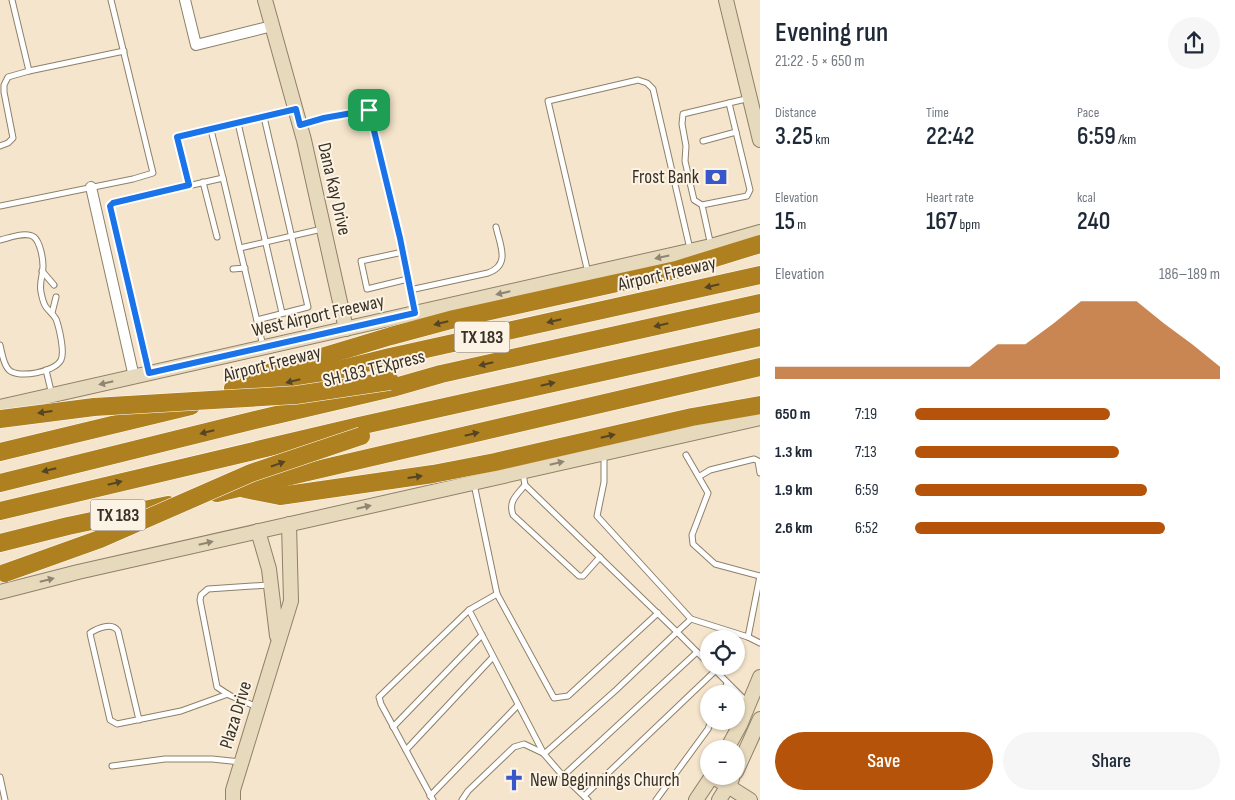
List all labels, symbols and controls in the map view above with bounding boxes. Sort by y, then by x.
text: Evening run [775,16,888,49]
button: share [1168,17,1220,69]
text: 21:22 · 5 × 650 m [775,52,864,71]
pin [348,89,390,131]
icon: arrive [355,96,383,124]
text: Distance [775,104,816,121]
text: Time [926,104,949,121]
text: Pace [1077,104,1099,121]
text: 3.25 [775,121,813,152]
text: 22:42 [926,121,975,152]
text: 6:59 [1077,121,1116,152]
text: km [813,131,830,148]
text: /km [1116,131,1136,148]
street label: Dana Kay Drive [312,141,356,237]
bank icon: Frost Bank [703,164,729,190]
place label: Frost Bank [632,166,700,189]
text: Elevation [775,189,818,206]
text: Heart rate [926,189,974,206]
text: kcal [1077,189,1096,206]
text: 15 [775,206,795,237]
text: 167 [926,206,957,237]
text: 240 [1077,206,1110,237]
text: m [795,216,806,233]
text: bpm [957,216,980,233]
street label: Airport Freeway [615,251,719,297]
one-way arrow [654,253,670,261]
text: Elevation [775,265,824,284]
text: 186–189 m [1159,265,1220,284]
one-way arrow [705,282,720,290]
street label: West Airport Freeway [250,289,387,342]
one-way arrow [496,289,511,297]
one-way arrow [546,317,561,325]
one-way arrow [434,319,449,327]
one-way arrow [654,321,669,329]
road number: TX 183 [454,322,510,352]
street label: Airport Freeway [220,341,324,387]
street label: SH 183 TEXpress [321,345,428,393]
one-way arrow [478,360,493,368]
one-way arrow [286,377,301,385]
one-way arrow [99,379,114,387]
one-way arrow [541,380,556,388]
text: 650 m [775,405,810,424]
text: 7:19 [855,405,877,424]
one-way arrow [37,408,53,416]
one-way arrow [200,428,215,436]
one-way arrow [465,430,480,438]
one-way arrow [601,432,616,440]
text: 1.3 km [775,443,812,462]
text: 7:13 [855,443,877,462]
one-way arrow [549,459,564,467]
one-way arrow [271,460,286,468]
one-way arrow [42,467,57,475]
one-way arrow [408,472,424,480]
one-way arrow [108,479,123,487]
text: 1.9 km [775,481,813,500]
text: 6:59 [855,481,879,500]
road number: TX 183 [90,500,146,530]
one-way arrow [356,503,372,511]
text: 2.6 km [775,519,813,538]
text: 6:52 [855,519,878,538]
one-way arrow [198,539,213,547]
one-way arrow [40,576,55,584]
map controls [700,630,745,785]
button: locate [700,630,745,675]
street label: Plaza Drive [215,679,257,751]
button: + [700,685,745,730]
button: Save [775,732,993,790]
button: Share [1003,732,1220,790]
button: − [700,740,745,785]
church icon: New Beginnings Church [501,767,527,793]
place label: New Beginnings Church [530,769,680,792]

